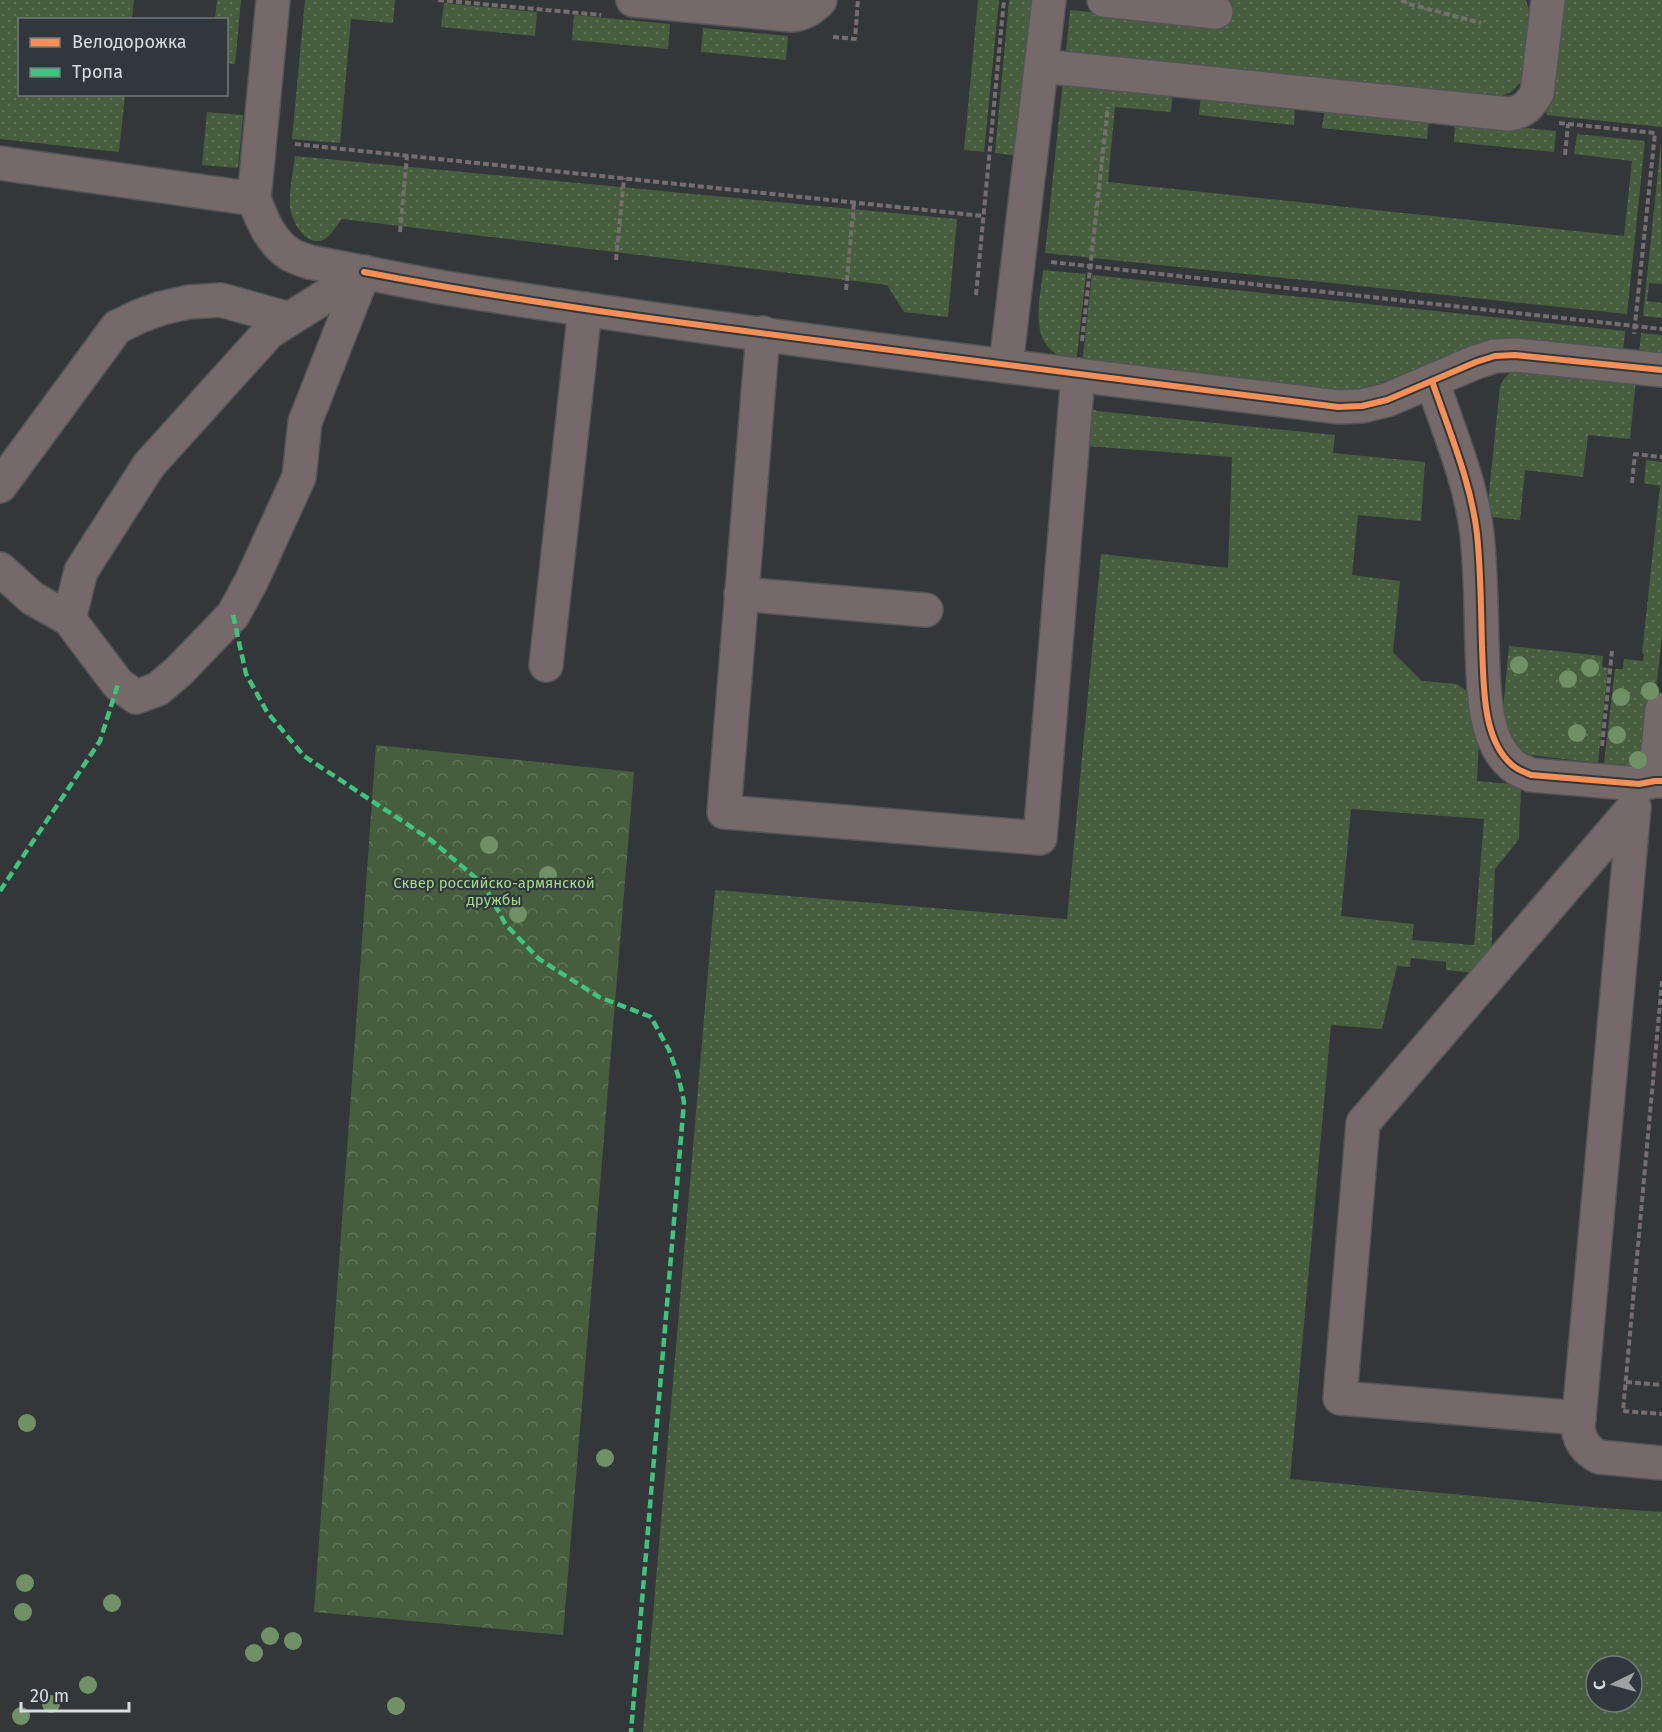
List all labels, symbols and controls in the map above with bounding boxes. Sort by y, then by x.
legend [18,18,228,96]
text: Велодорожка [72,31,187,53]
text: Тропа [72,61,123,83]
park label: Сквер российско-армянской дружбы [393,874,595,909]
north arrow [1584,1654,1644,1714]
scale bar [21,1675,129,1713]
text: С [1590,1679,1609,1691]
text: 20 m [30,1685,69,1707]

